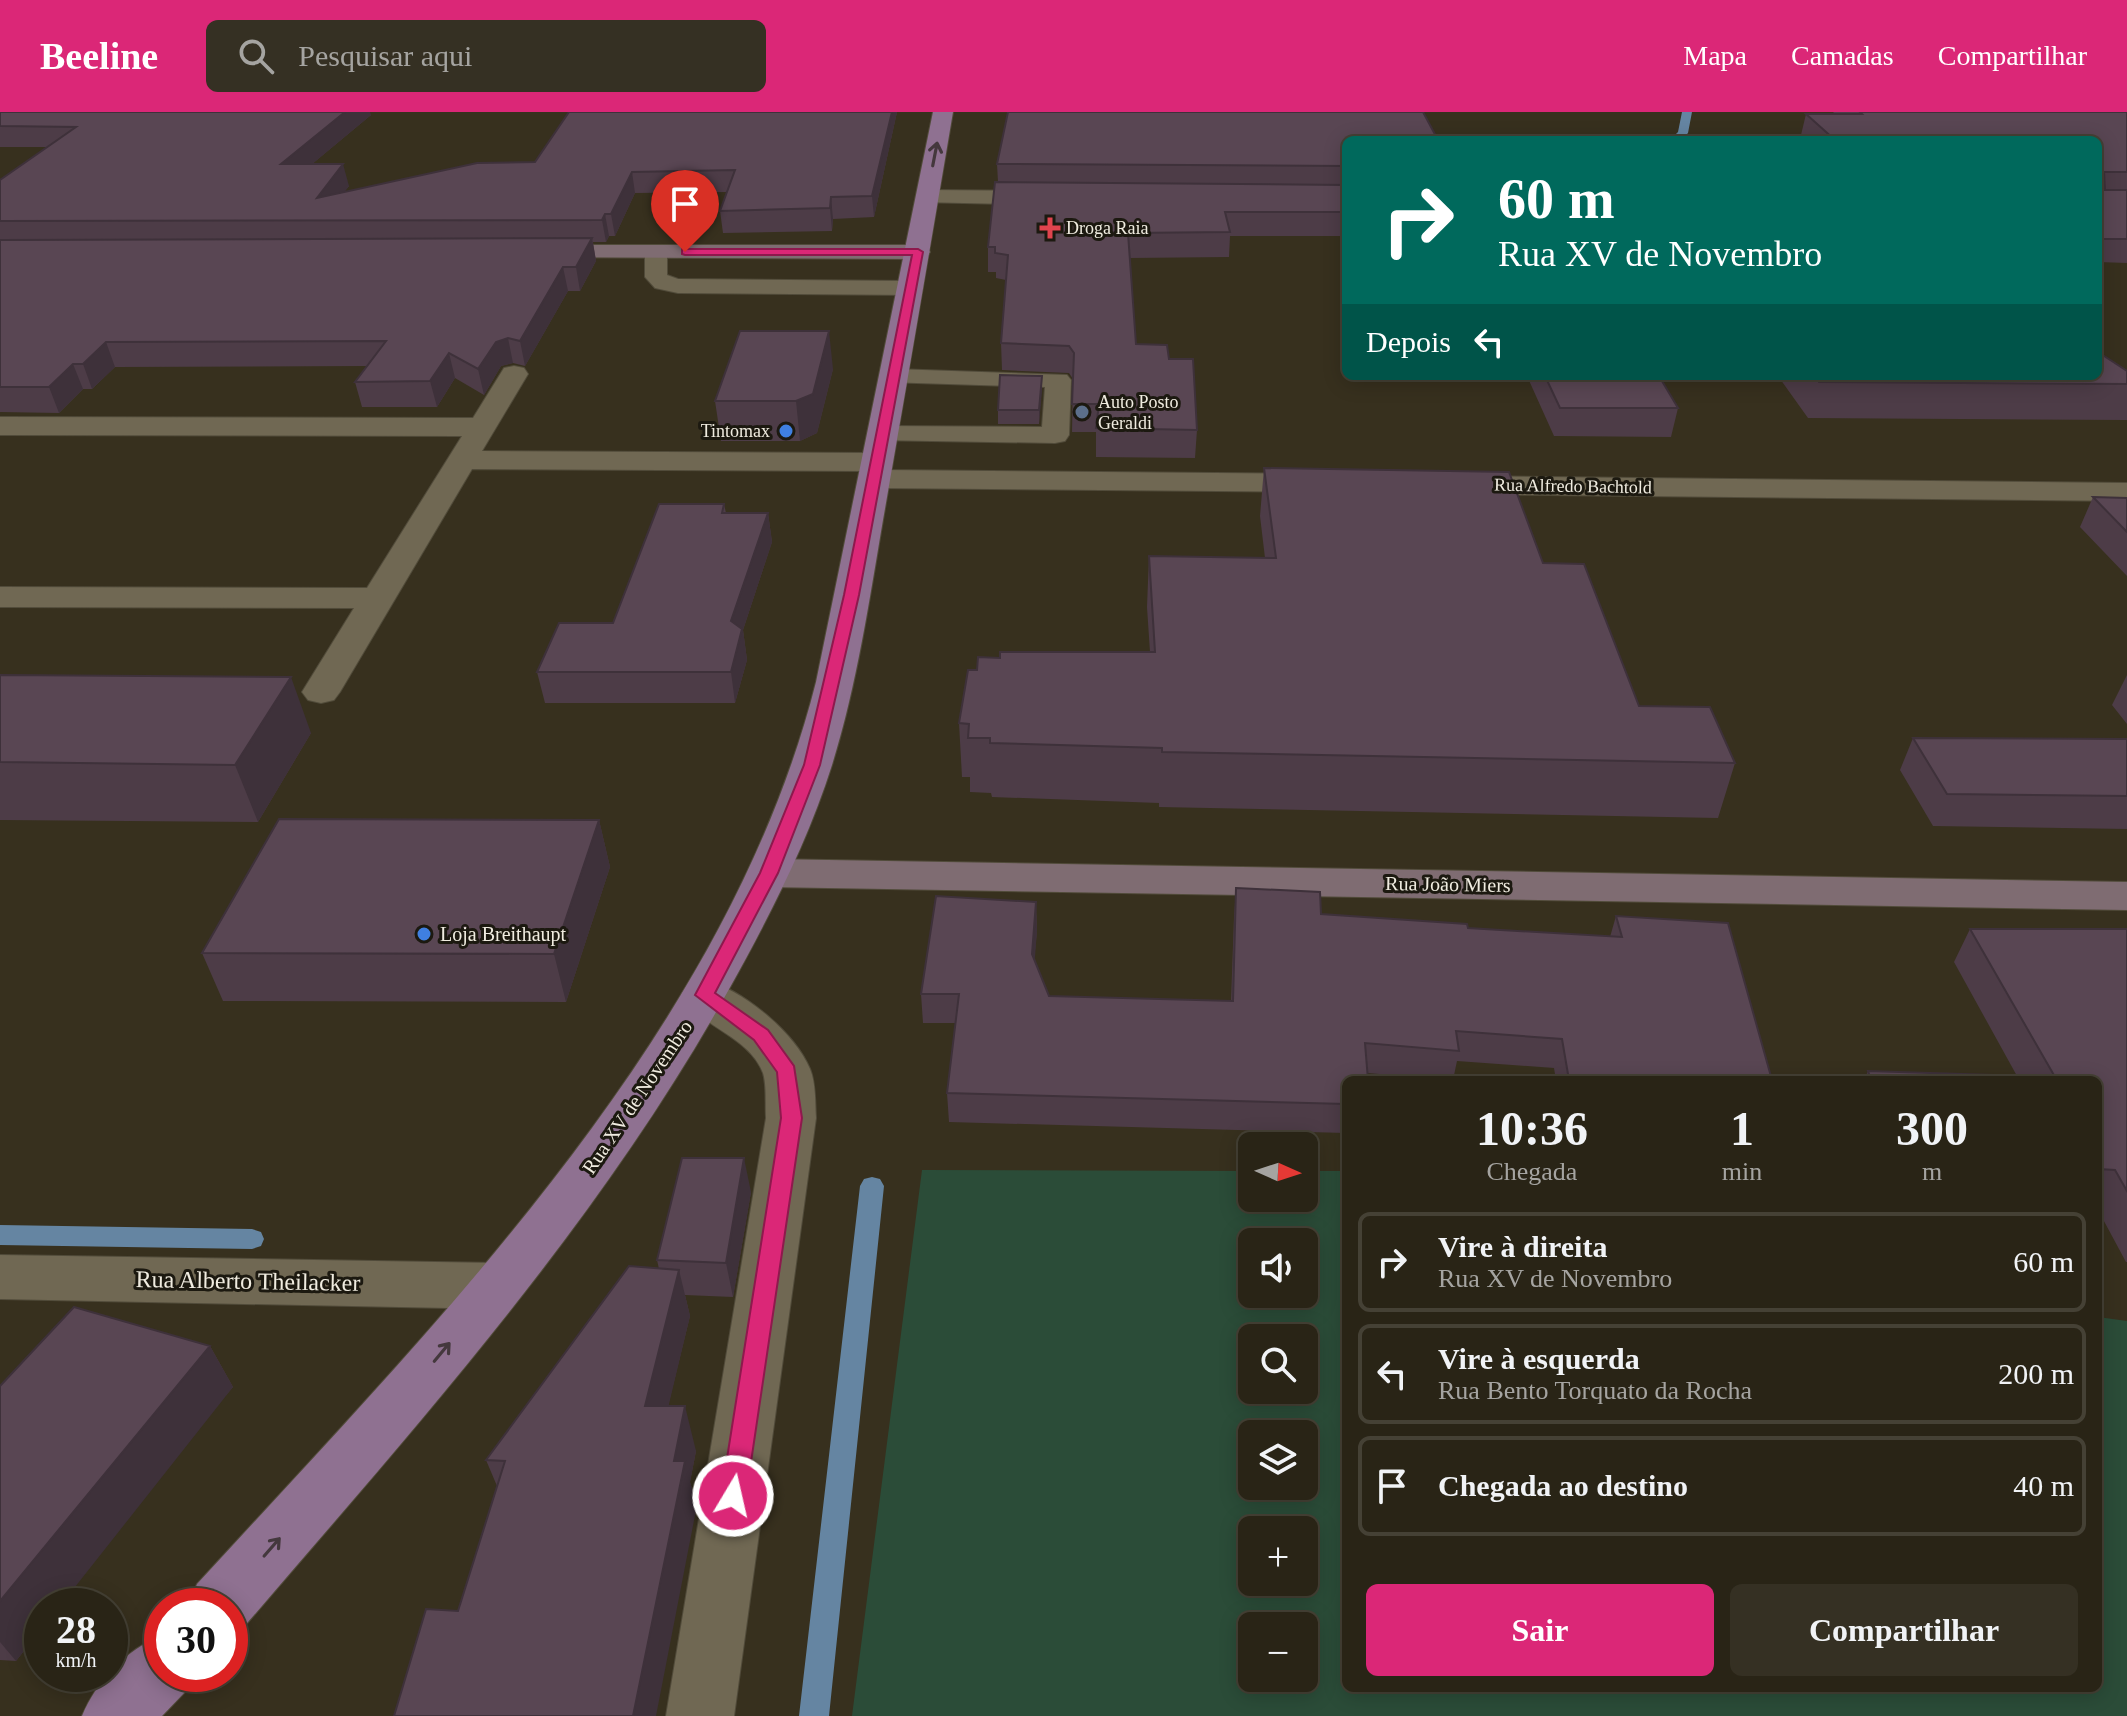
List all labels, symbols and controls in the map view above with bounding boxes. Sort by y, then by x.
search box [206,20,766,92]
icon: search [234,34,278,78]
text: Beeline [40,35,158,77]
text: Pesquisar aqui [298,39,472,72]
text: Mapa [1683,40,1747,71]
text: Camadas [1791,40,1894,71]
text: Compartilhar [1938,40,2087,71]
one-way arrow [929,142,944,168]
icon: right [1366,168,1470,272]
text: 60 m [1498,168,1615,230]
pin [651,170,719,252]
icon: arrive [663,182,707,226]
place label: Droga Raia [1066,218,1148,238]
marker: Droga Raia [1041,219,1059,237]
text: Rua XV de Novembro [1498,234,1822,274]
icon: left [1467,320,1511,364]
text: Depois [1366,325,1451,358]
place label: Auto Posto Geraldi [1098,392,1179,433]
marker: Auto Posto Geraldi [1073,403,1091,421]
place label: Tintomax [701,421,770,441]
marker: Tintomax [777,422,795,440]
street label: Rua Alfredo Bachtold [1494,475,1652,497]
street label: Rua João Miers [1385,872,1511,896]
place label: Loja Breithaupt [440,923,567,946]
marker: Loja Breithaupt [415,925,433,943]
street label: Rua XV de Novembro [578,1016,696,1178]
text: 10:36 [1476,1102,1588,1155]
text: 1 [1730,1102,1754,1155]
text: 300 [1896,1102,1968,1155]
north arrow [1238,1132,1318,1212]
map controls [1238,1132,1318,1692]
text: Chegada [1486,1157,1577,1186]
text: min [1722,1157,1762,1186]
text: m [1922,1157,1942,1186]
button: sound [1238,1228,1318,1308]
text: Vire à direita [1438,1230,1607,1263]
icon: right [1370,1240,1414,1284]
text: 60 m [2013,1245,2074,1278]
text: Rua XV de Novembro [1438,1264,1672,1293]
street label: Rua Alberto Theilacker [135,1266,361,1296]
button: search [1238,1324,1318,1404]
one-way arrow [433,1341,451,1362]
text: Vire à esquerda [1438,1342,1640,1375]
icon: left [1370,1352,1414,1396]
text: 200 m [1998,1357,2074,1390]
text: Rua Bento Torquato da Rocha [1438,1376,1752,1405]
button: layers [1238,1420,1318,1500]
position arrow [691,1454,775,1538]
icon: arrive [1370,1464,1414,1508]
text: Chegada ao destino [1438,1469,1688,1502]
text: 40 m [2013,1469,2074,1502]
button: + [1238,1516,1318,1596]
one-way arrow [262,1538,280,1558]
button: Sair [1366,1584,1714,1676]
button: Compartilhar [1730,1584,2078,1676]
speed limit sign: 30 [144,1588,248,1692]
text: 28 [56,1607,96,1652]
button: − [1238,1612,1318,1692]
text: km/h [55,1649,97,1671]

